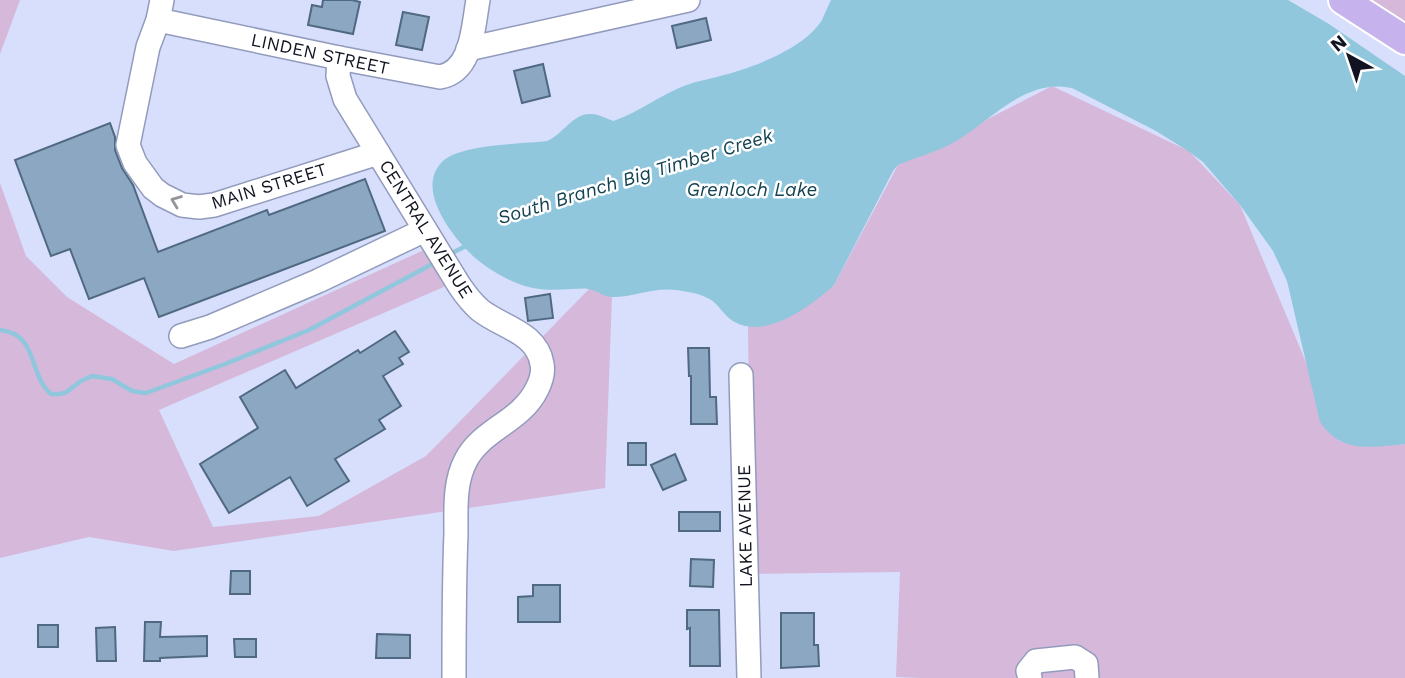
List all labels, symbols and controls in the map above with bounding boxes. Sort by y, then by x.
north arrow [1314,21,1384,91]
street label: LINDEN STREET [249,29,391,78]
text: N [1326,30,1351,57]
water label: South Branch Big Timber Creek [495,123,776,229]
street label: CENTRAL AVENUE [375,156,477,302]
street label: MAIN STREET [209,158,329,213]
water label: Grenloch Lake [687,178,817,201]
one-way arrow [170,195,183,209]
street label: LAKE AVENUE [733,464,756,588]

